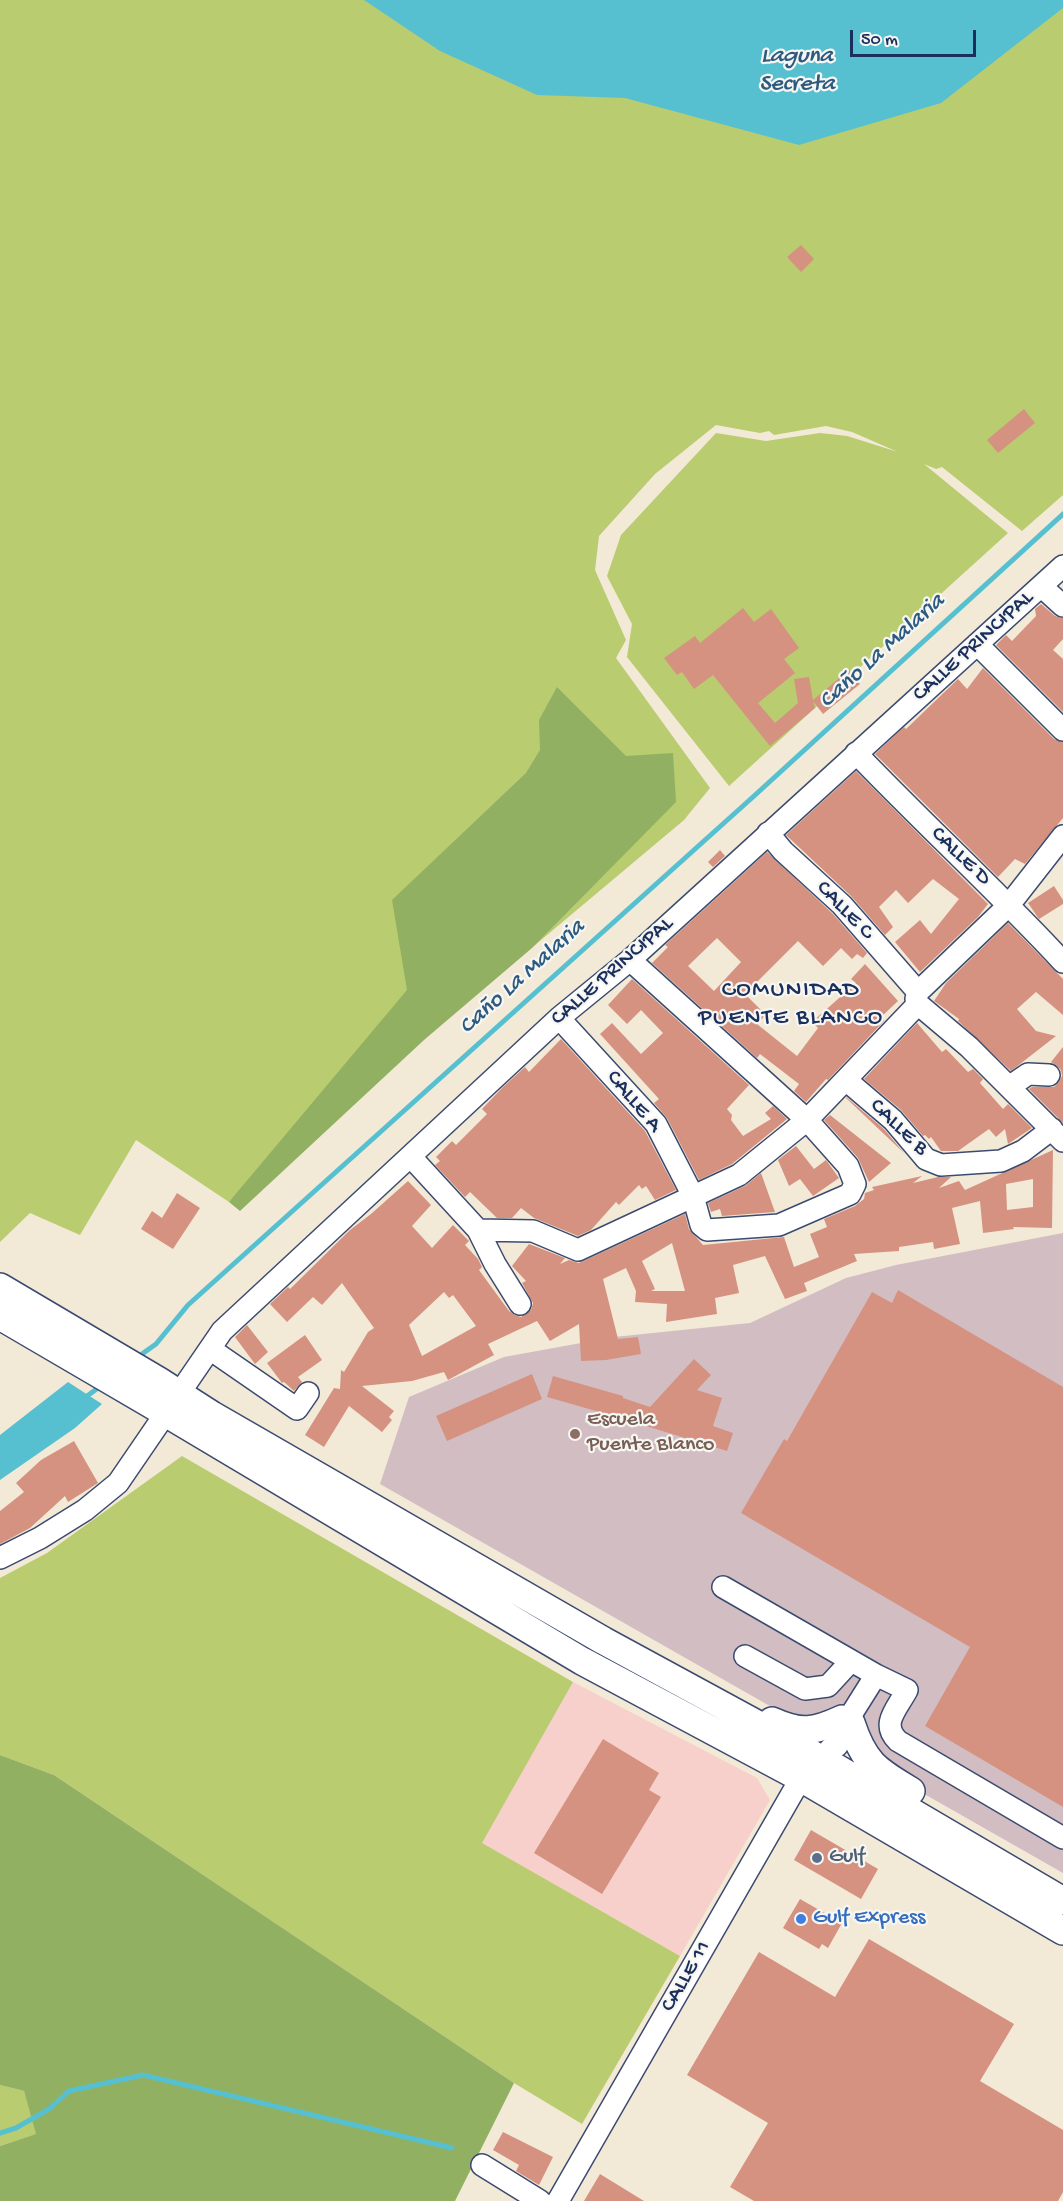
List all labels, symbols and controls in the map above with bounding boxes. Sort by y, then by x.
scale bar [853,18,979,56]
text: 50 m [861,30,898,51]
water label: Laguna Secreta [759,43,835,99]
street label: CALLE PRINCIPAL [908,586,1040,708]
water label: Caño La Malaria [814,588,952,716]
street label: CALLE D [924,822,996,892]
street label: CALLE C [810,876,878,946]
street label: CALLE PRINCIPAL [546,912,680,1032]
water label: Caño La Malaria [454,914,592,1042]
district label: COMUNIDAD PUENTE BLANCO [698,977,884,1033]
street label: CALLE A [599,1066,667,1138]
street label: CALLE B [863,1094,933,1162]
place label: Escuela Puente Blanco [587,1408,714,1460]
marker: Escuela Puente Blanco [568,1427,582,1441]
place label: Gulf [829,1845,865,1871]
marker: Gulf [810,1851,824,1865]
place label: Gulf Express [813,1906,925,1932]
marker: Gulf Express [794,1912,808,1926]
street label: CALLE 11 [656,1937,718,2017]

